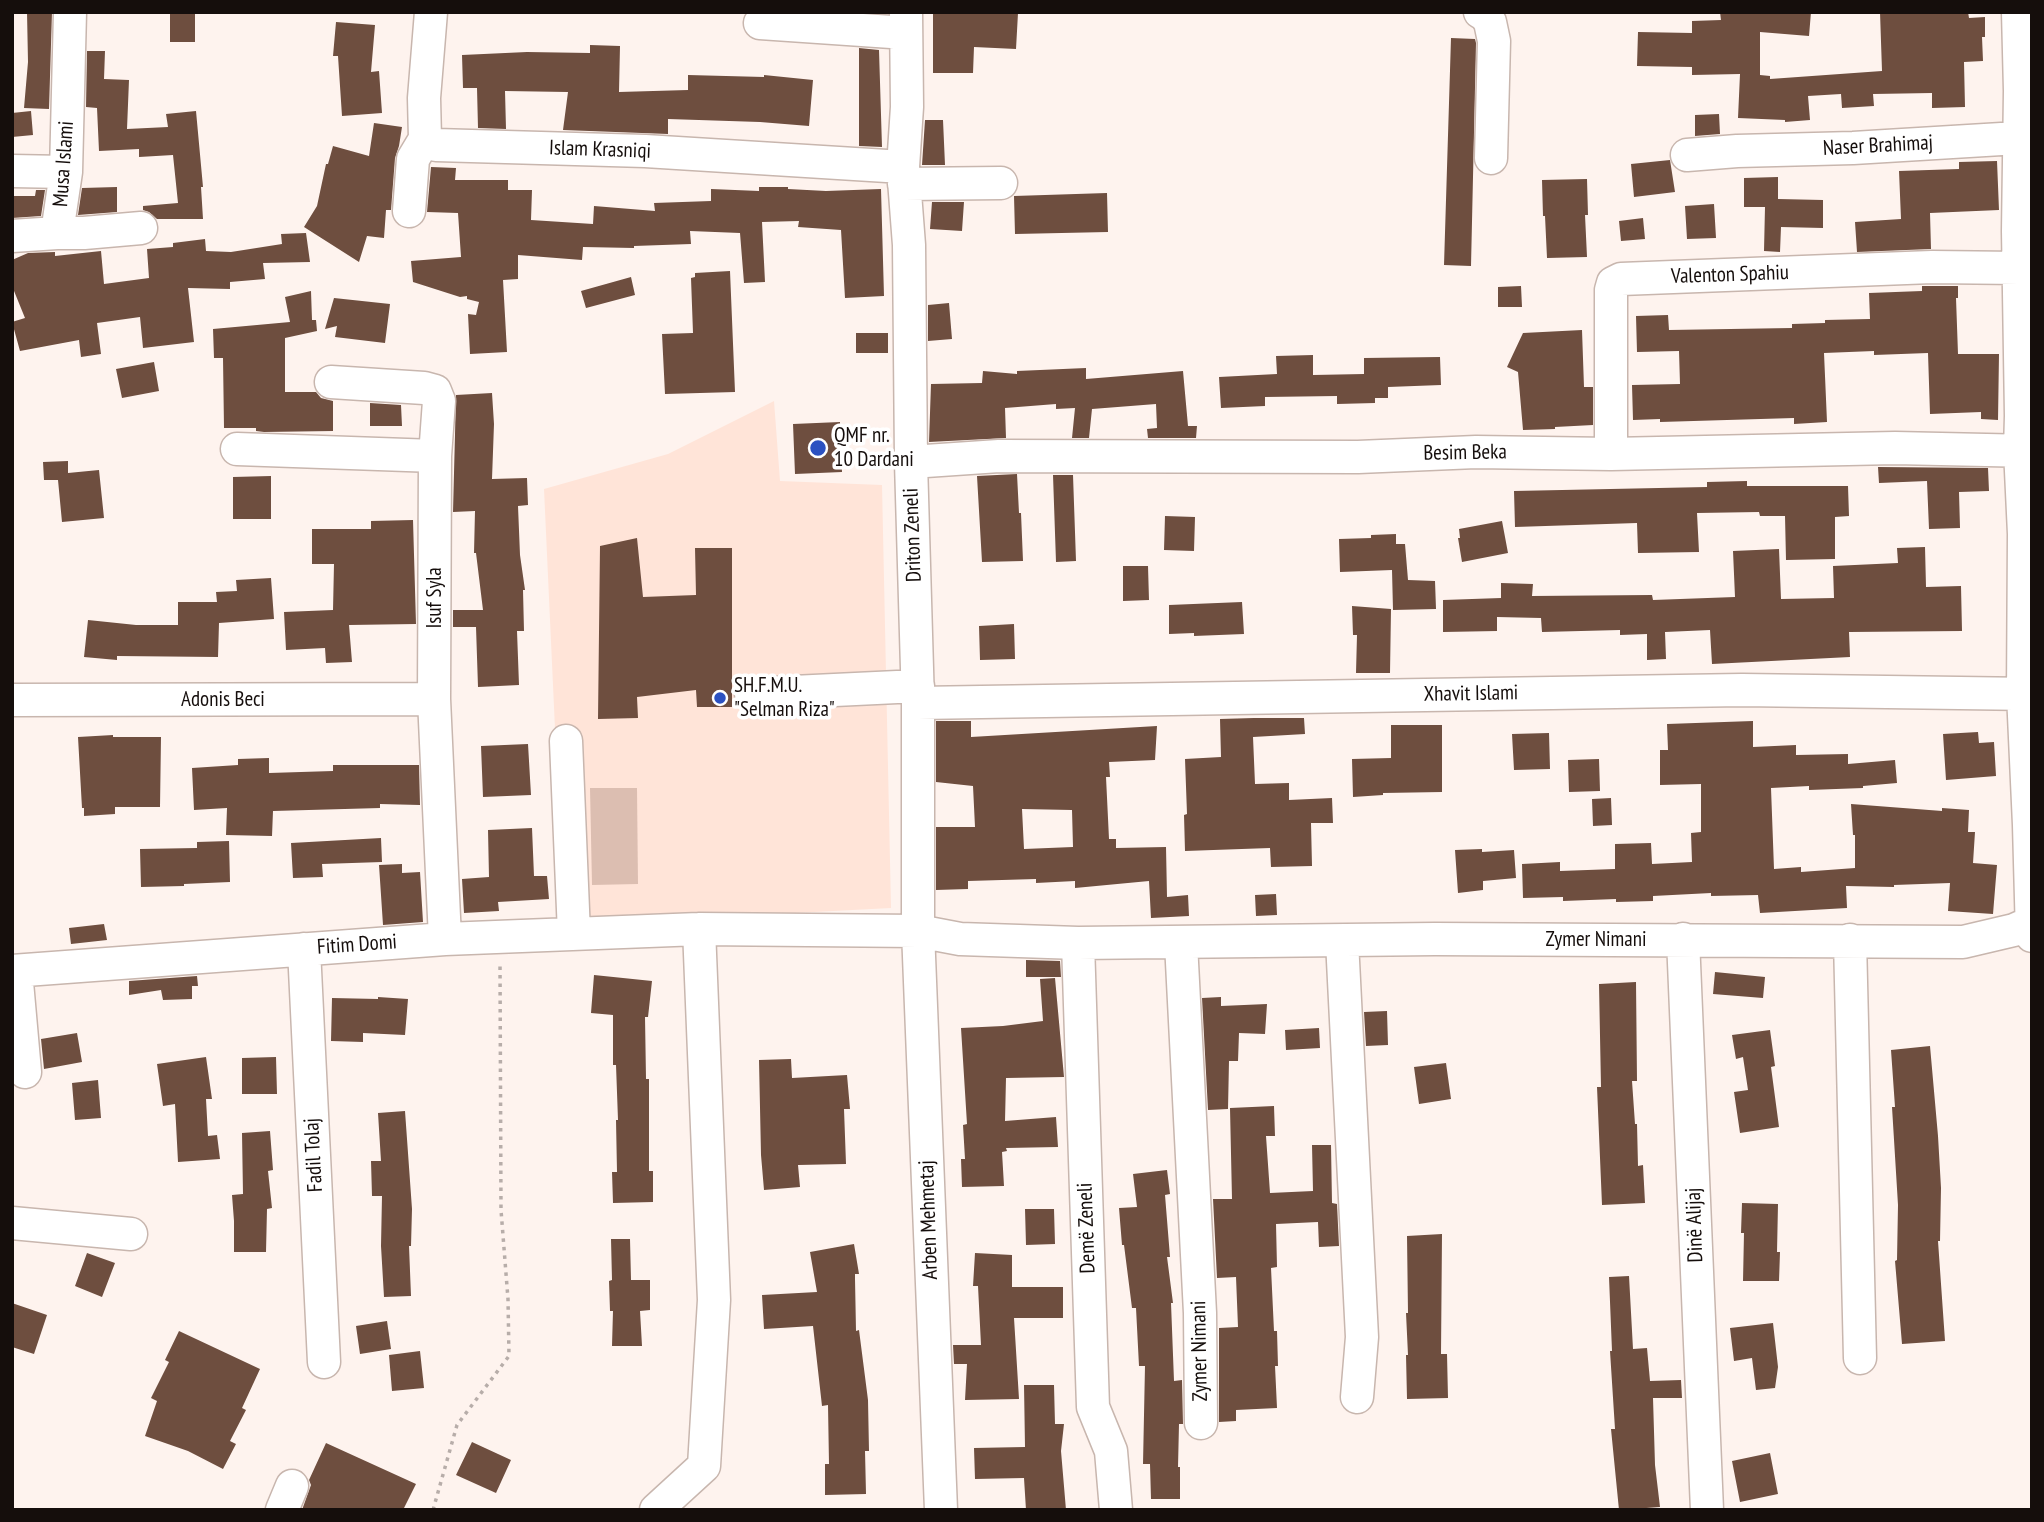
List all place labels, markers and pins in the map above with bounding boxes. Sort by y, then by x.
place label: QMF nr. 10 Dardani [834,423,914,473]
marker: QMF nr. 10 Dardani [808,438,828,458]
place label: SH.F.M.U. "Selman Riza" [734,673,835,723]
marker: SH.F.M.U. "Selman Riza" [712,690,728,706]

